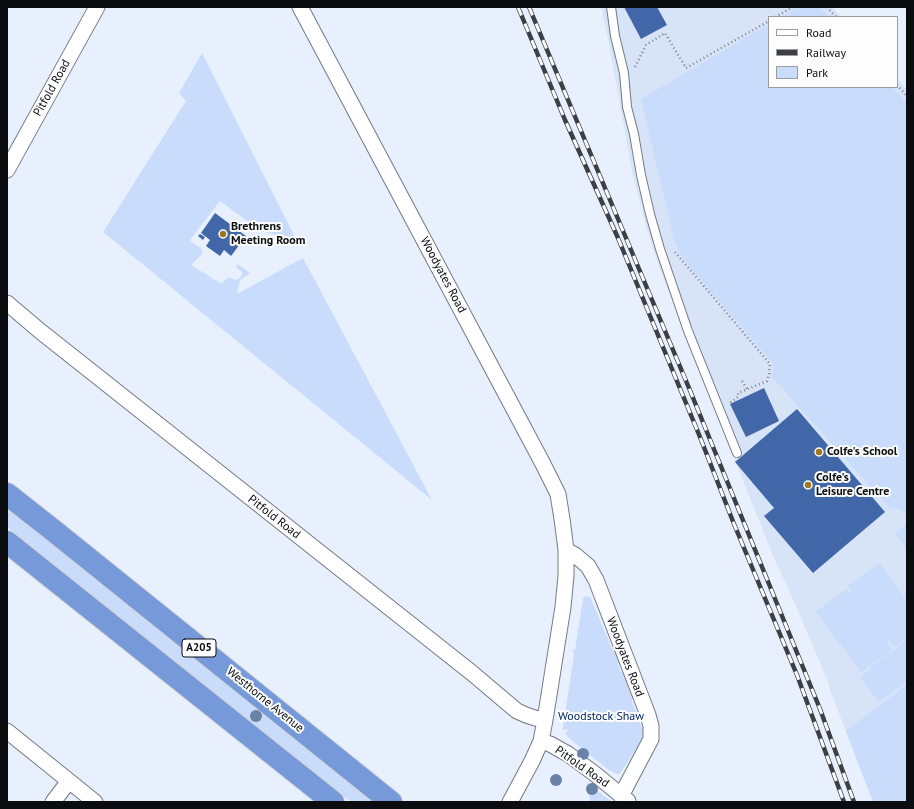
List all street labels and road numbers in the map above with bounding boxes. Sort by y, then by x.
street label: Pitfold Road [31,57,73,119]
street label: Woodyates Road [417,235,469,315]
street label: Pitfold Road [245,492,303,542]
street label: Woodyates Road [603,615,647,699]
road number: A205 [182,639,216,657]
street label: Westhorne Avenue [224,664,306,736]
street label: Pitfold Road [552,743,612,791]

